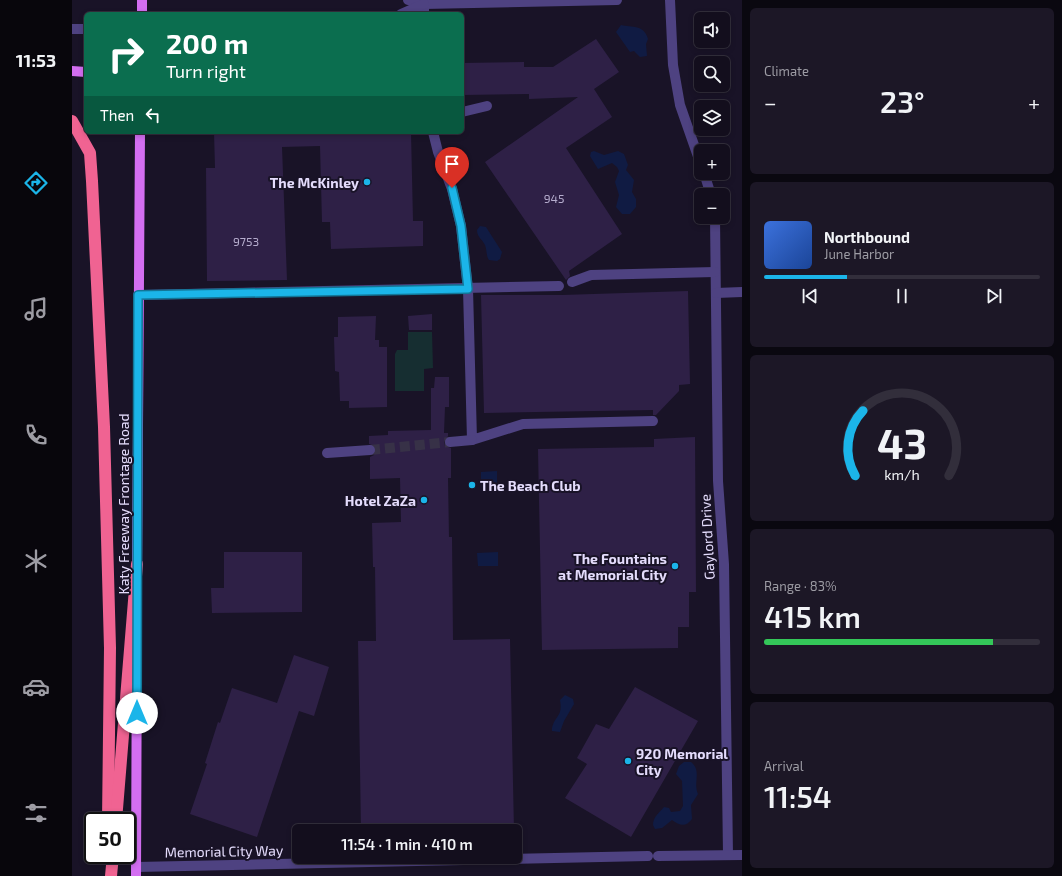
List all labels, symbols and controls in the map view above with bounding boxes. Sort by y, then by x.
map controls [694,12,730,224]
button: sound [694,12,730,48]
text: 200 m [166,26,248,60]
icon: right [100,28,152,80]
text: 11:53 [16,49,56,71]
button: search [694,56,730,92]
text: Turn right [166,60,246,82]
text: Climate [764,63,809,79]
text: 23° [880,83,925,119]
text: − [764,89,777,115]
text: + [1028,89,1040,115]
button: layers [694,100,730,136]
icon: left [142,104,164,126]
text: Then [100,106,134,124]
button: + [694,144,730,180]
pin [435,147,469,188]
icon: arrive [441,153,463,175]
icon: directions [22,169,50,197]
place label: The McKinley [270,174,359,191]
marker: The McKinley [362,177,372,187]
button: − [694,188,730,224]
house number: 945 [544,191,564,205]
text: Northbound [824,228,910,246]
house number: 9753 [233,234,259,248]
text: June Harbor [824,246,894,262]
icon: previous [799,285,821,307]
icon: pause [891,285,913,307]
icon: next [983,285,1005,307]
icon: music [22,295,50,323]
street label: Katy Freeway Frontage Road [115,413,132,595]
text: 43 [877,417,927,467]
icon: phone [22,421,50,449]
text: km/h [884,466,920,483]
place label: The Beach Club [480,477,581,494]
marker: The Beach Club [467,480,477,490]
place label: Hotel ZaZa [345,492,416,509]
street label: Gaylord Drive [696,494,718,580]
marker: Hotel ZaZa [419,495,429,505]
icon: climate [22,547,50,575]
place label: The Fountains at Memorial City [558,550,667,583]
marker: The Fountains at Memorial City [670,561,680,571]
text: Range · 83% [764,578,837,594]
text: 415 km [764,598,861,634]
icon: car [22,673,50,701]
position arrow [116,692,158,734]
place label: 920 Memorial City [636,745,728,778]
marker: 920 Memorial City [623,756,633,766]
text: Arrival [764,758,804,774]
text: 11:54 [764,778,832,814]
icon: filters [22,799,50,827]
speed limit sign: 50 [84,812,136,864]
text: 11:54 · 1 min · 410 m [341,835,473,853]
street label: Memorial City Way [164,841,284,861]

